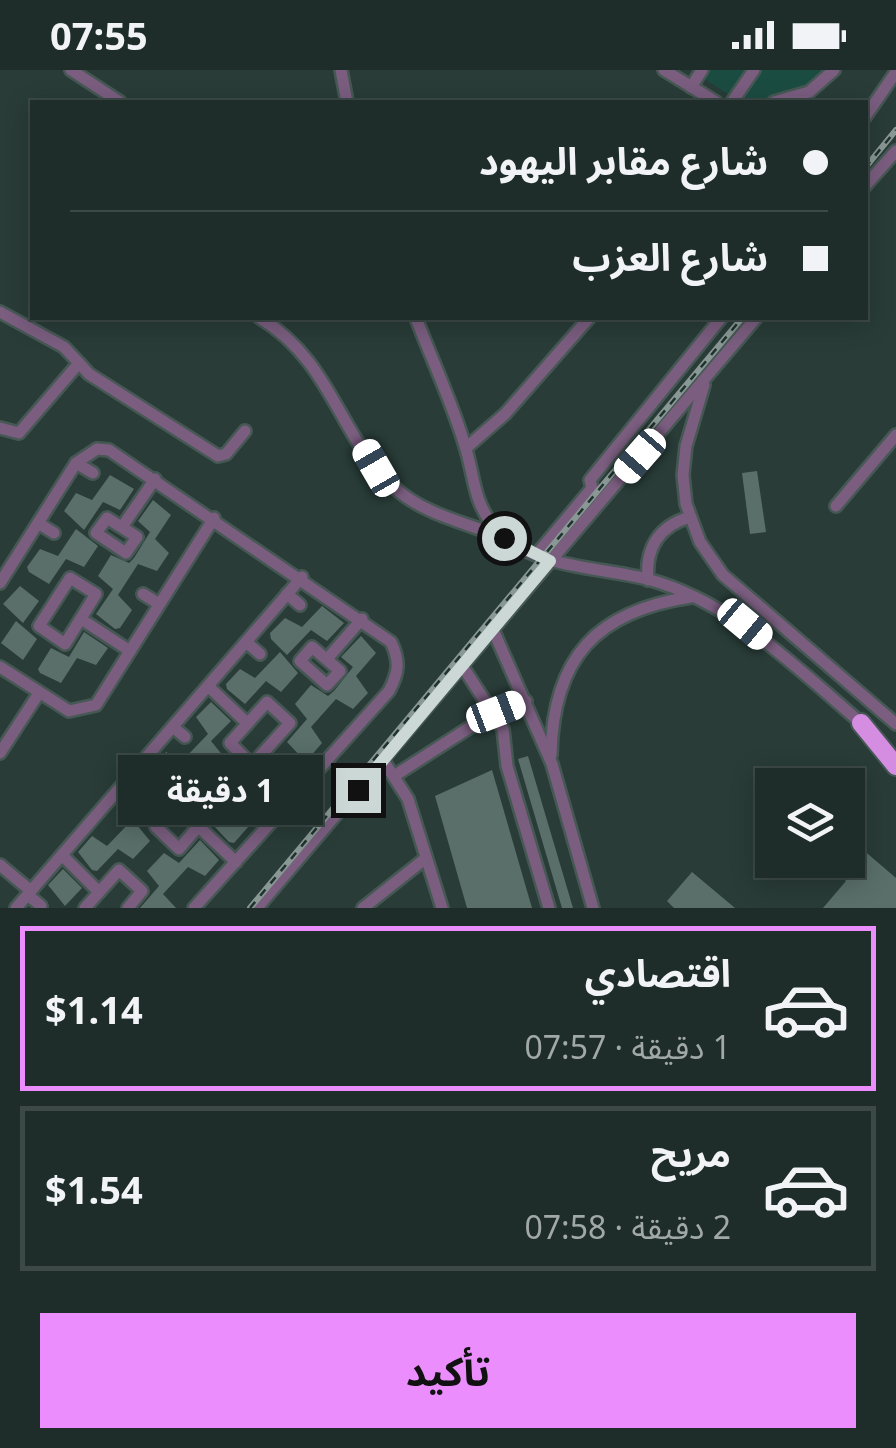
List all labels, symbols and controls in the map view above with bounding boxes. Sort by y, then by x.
text: 07:55 [50,9,148,61]
text: شارع مقابر اليهود [479,134,768,186]
text: شارع العزب [572,230,768,282]
car [609,424,671,488]
car [348,435,404,501]
route start [482,516,527,561]
car [712,593,778,655]
car [463,687,529,737]
callout: 1 دقيقة [118,755,323,825]
text: 1 دقيقة [167,768,274,811]
route end [336,768,381,813]
map controls [755,768,865,878]
button: layers [755,768,865,878]
text: اقتصادي [585,946,731,998]
icon: car [761,964,851,1054]
text: $1.14 [45,983,143,1035]
text: 1 دقيقة · 07:57 [524,1025,731,1068]
text: مريح [651,1126,731,1178]
icon: car [761,1144,851,1234]
text: $1.54 [45,1163,143,1215]
text: 2 دقيقة · 07:58 [524,1205,731,1248]
button: تأكيد [40,1313,856,1428]

